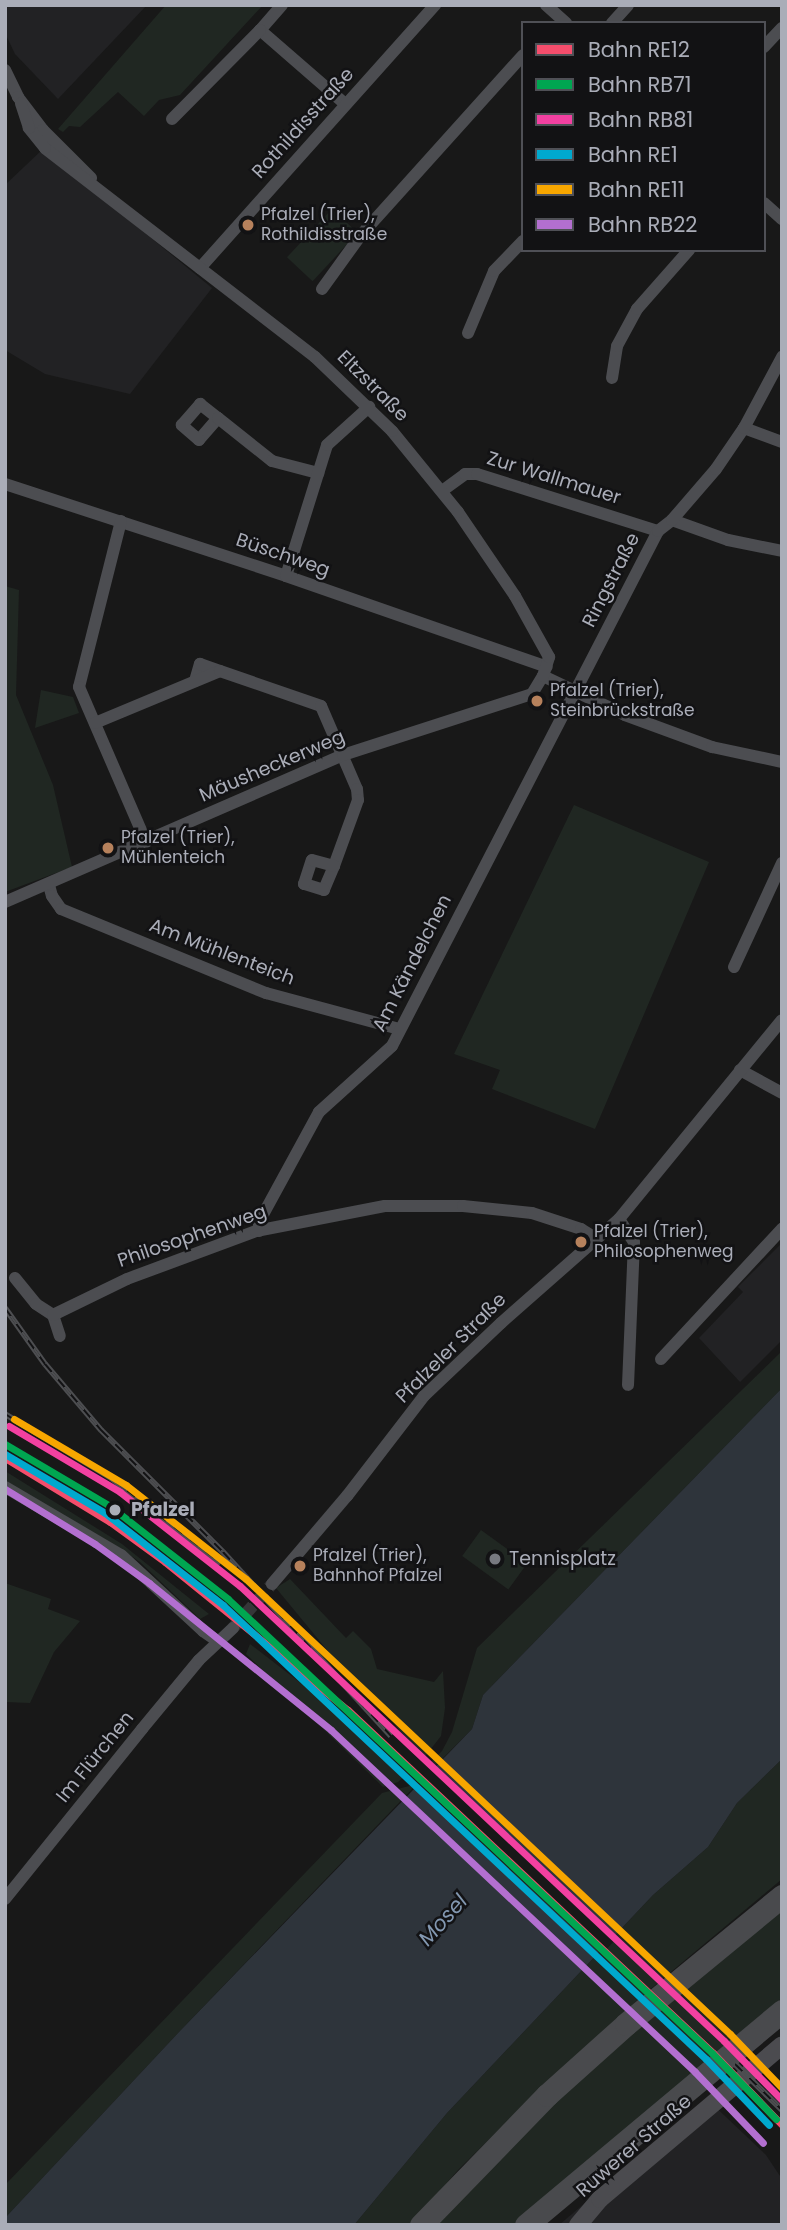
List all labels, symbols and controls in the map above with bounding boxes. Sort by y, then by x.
legend [521,21,766,252]
text: Bahn RE12 [588,35,690,64]
street label: Rothildisstraße [247,63,359,183]
text: Bahn RB71 [588,70,691,99]
text: Bahn RB81 [588,105,693,134]
text: Bahn RE1 [588,140,678,169]
text: Bahn RE11 [588,175,685,204]
place label: Pfalzel (Trier), Rothildisstraße [261,205,387,245]
text: Bahn RB22 [588,210,697,239]
marker: Pfalzel (Trier), Rothildisstraße [241,218,255,232]
street label: Eltzstraße [333,346,413,426]
street label: Zur Wallmauer [484,447,624,509]
street label: Büschweg [233,528,333,582]
street label: Ringstraße [578,529,644,631]
place label: Pfalzel (Trier), Steinbrückstraße [550,681,695,721]
marker: Pfalzel (Trier), Steinbrückstraße [530,694,544,708]
street label: Mäusheckerweg [196,725,348,807]
place label: Pfalzel (Trier), Mühlenteich [121,828,235,868]
marker: Pfalzel (Trier), Mühlenteich [101,841,115,855]
street label: Am Kändelchen [368,891,456,1035]
street label: Am Mühlenteich [146,914,298,990]
street label: Philosophenweg [115,1200,269,1272]
place label: Pfalzel (Trier), Philosophenweg [594,1222,733,1262]
marker: Pfalzel (Trier), Philosophenweg [574,1235,588,1249]
street label: Pfalzeler Straße [391,1288,511,1408]
place label: Pfalzel [131,1499,195,1521]
marker: Pfalzel [105,1500,125,1520]
place label: Pfalzel (Trier), Bahnhof Pfalzel [313,1546,442,1586]
place label: Tennisplatz [509,1548,616,1570]
marker: Tennisplatz [487,1551,503,1567]
marker: Pfalzel (Trier), Bahnhof Pfalzel [293,1559,307,1573]
street label: Im Flürchen [51,1707,139,1807]
water label: Mosel [413,1889,473,1951]
street label: Ruwerer Straße [572,2090,696,2202]

